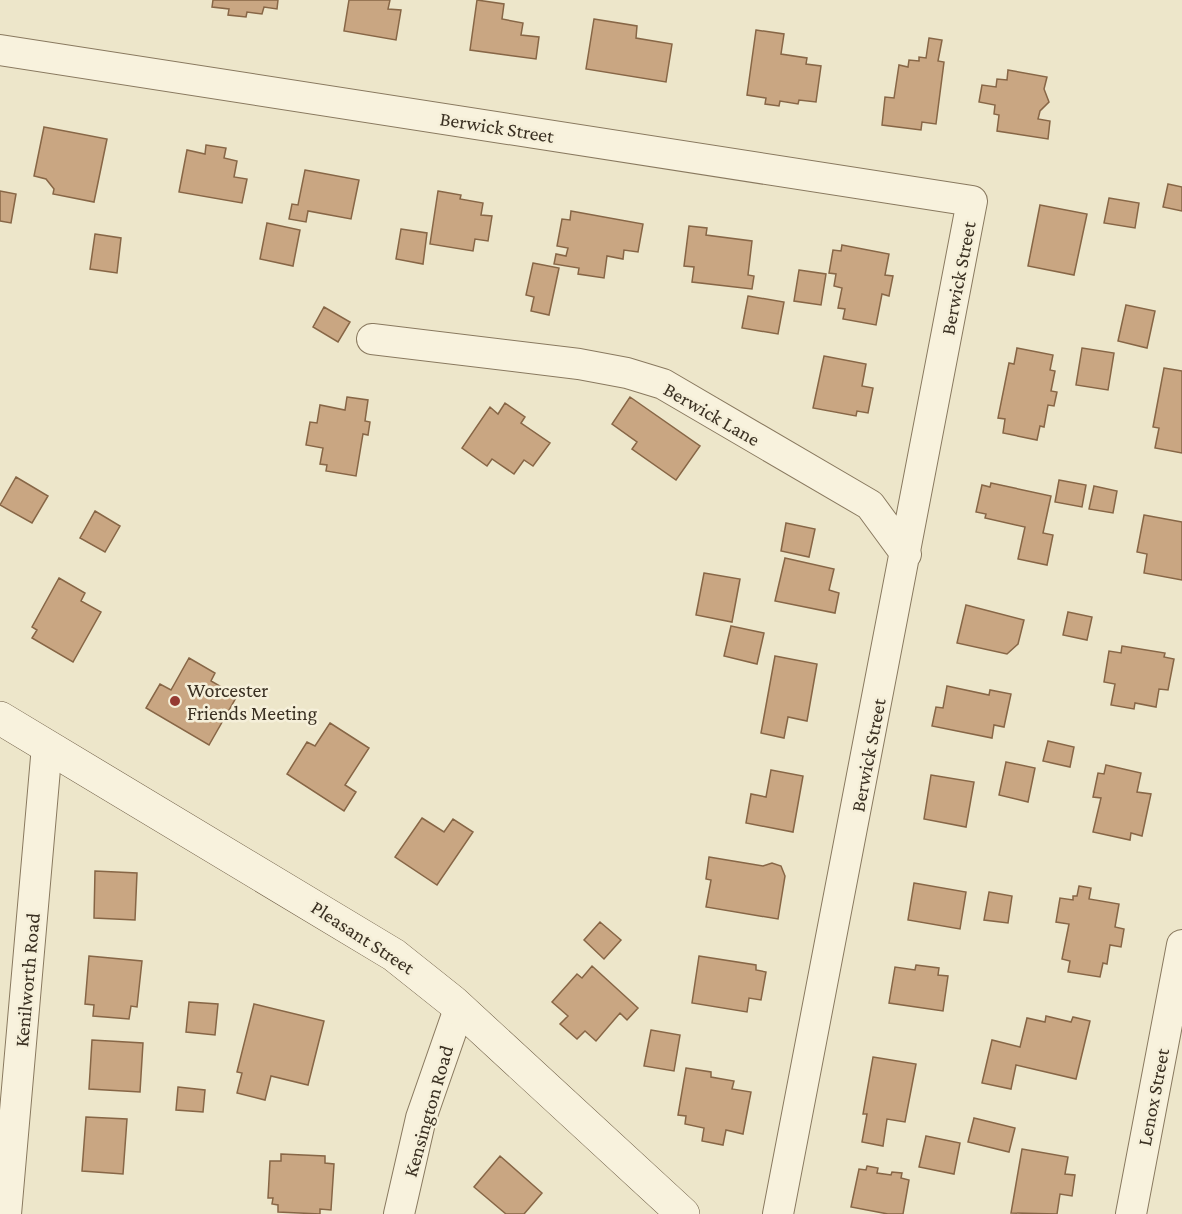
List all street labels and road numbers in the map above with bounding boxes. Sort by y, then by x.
street label: Berwick Street [438,107,556,147]
street label: Berwick Street [936,219,980,337]
street label: Berwick Lane [660,378,764,450]
street label: Berwick Street [846,696,890,814]
street label: Pleasant Street [307,896,419,979]
street label: Kenilworth Road [10,912,44,1048]
street label: Kensington Road [399,1042,458,1180]
street label: Lenox Street [1133,1046,1173,1148]

